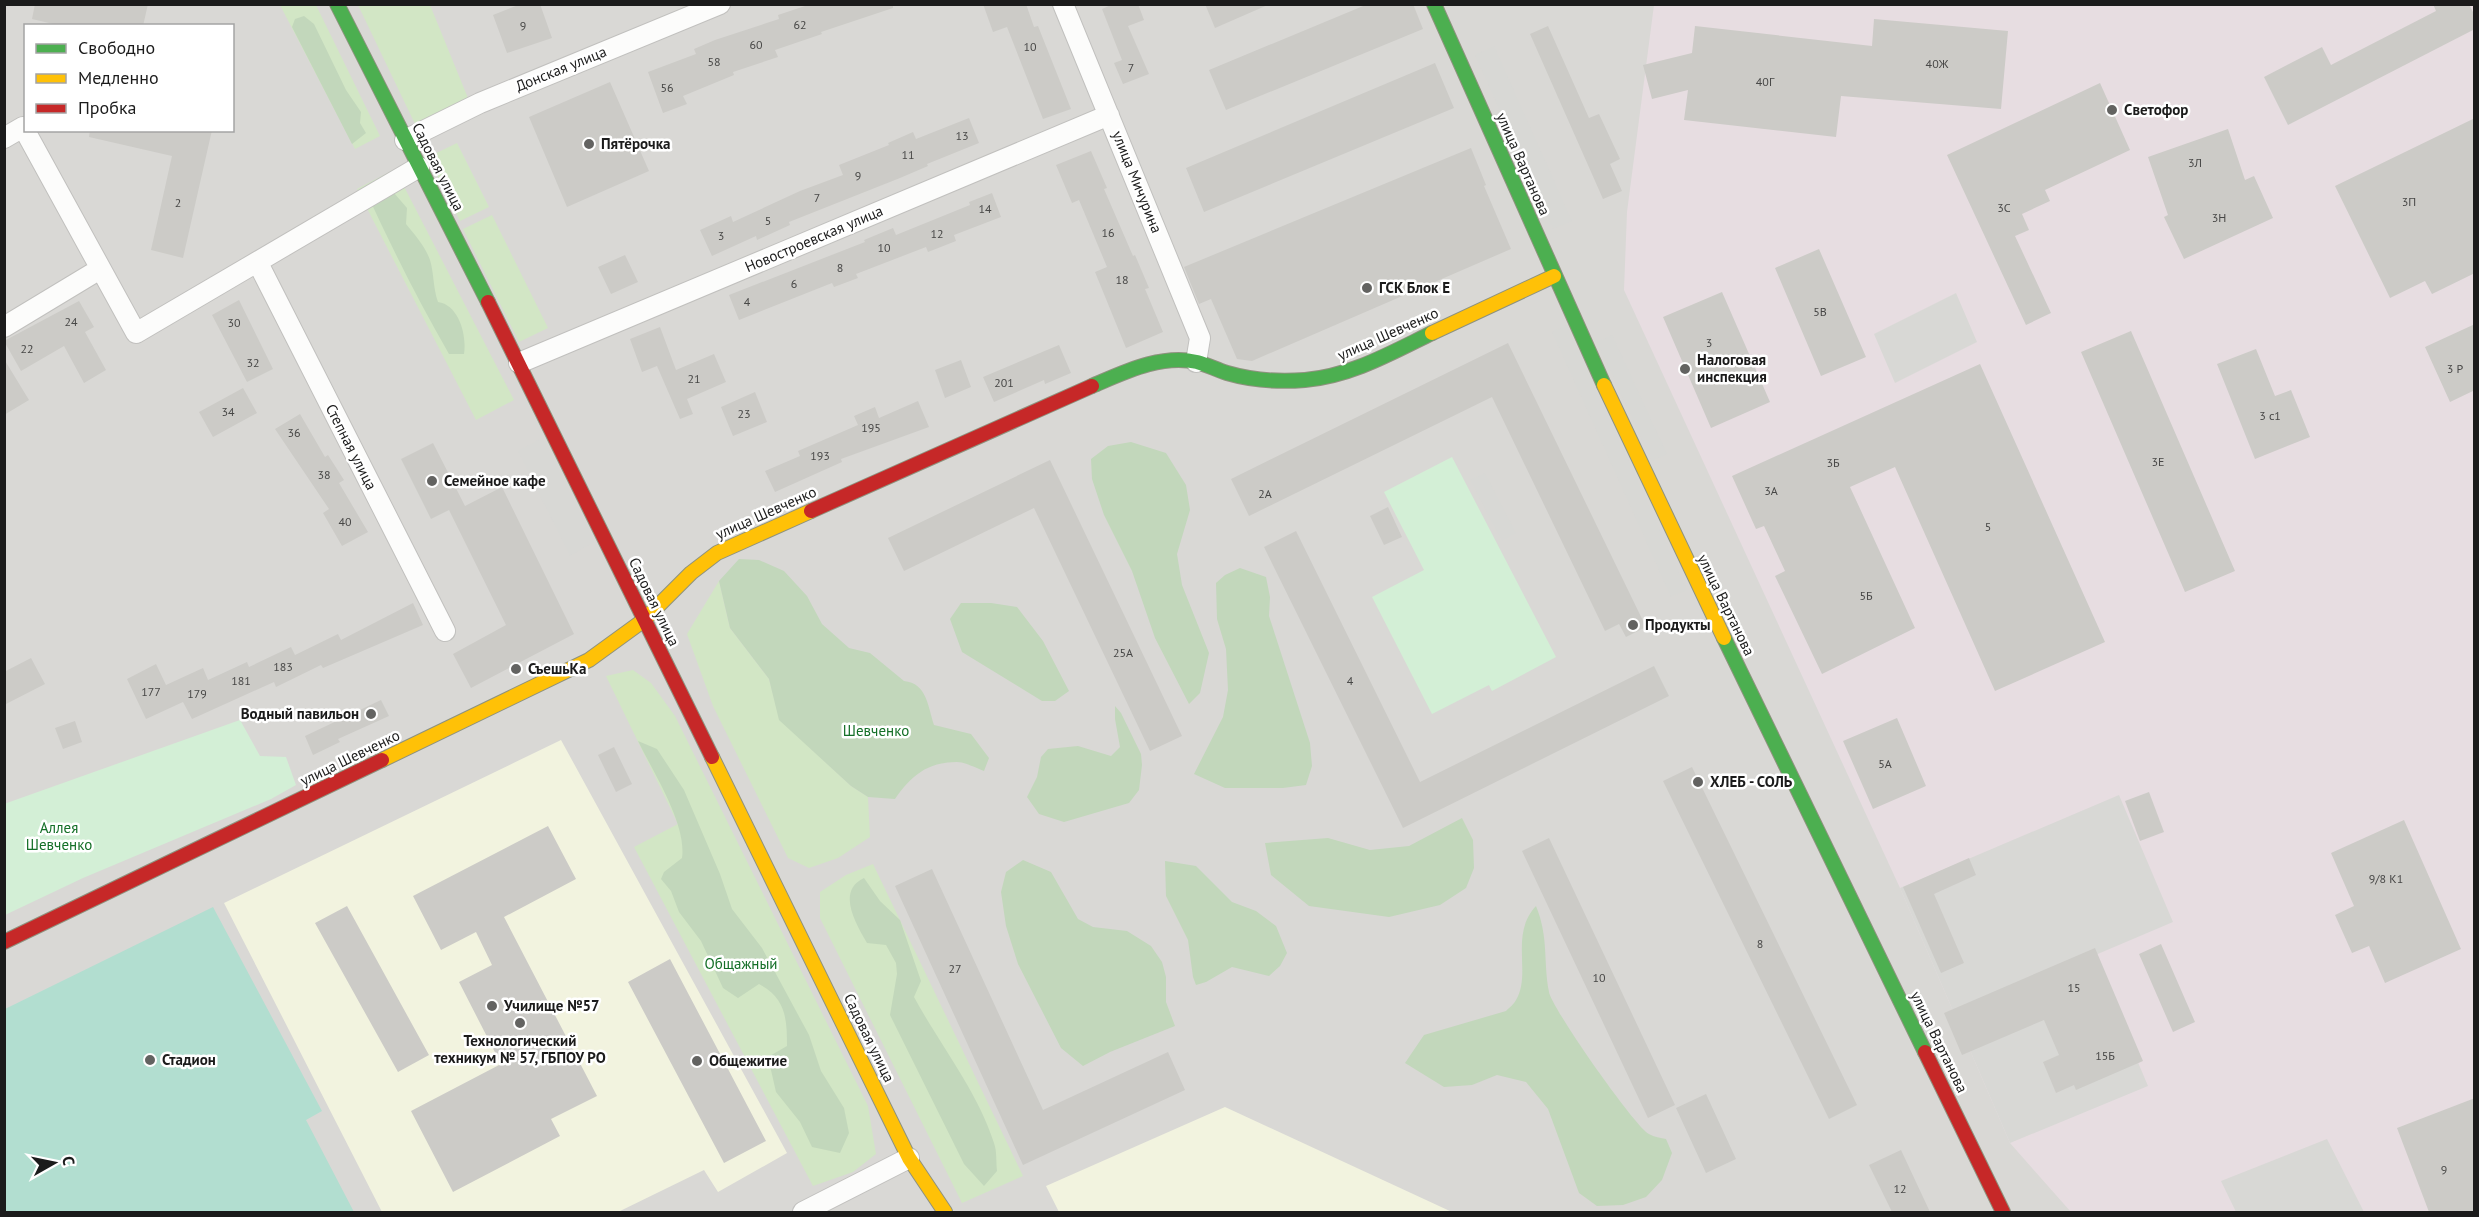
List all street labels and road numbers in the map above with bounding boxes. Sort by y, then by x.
street label: Донская улица [513,42,609,95]
street label: улица Вартанова [1492,109,1555,218]
street label: Садовая улица [408,120,469,214]
street label: улица Мичурина [1108,128,1167,236]
street label: Новостроевская улица [742,201,886,276]
street label: улица Шевченко [1334,303,1441,364]
street label: Степная улица [322,401,381,493]
street label: улица Шевченко [712,482,819,543]
street label: улица Вартанова [1694,551,1759,659]
street label: Садовая улица [625,554,684,649]
street label: улица Шевченко [297,725,403,790]
street label: улица Вартанова [1907,988,1972,1096]
street label: Садовая улица [840,990,899,1085]

